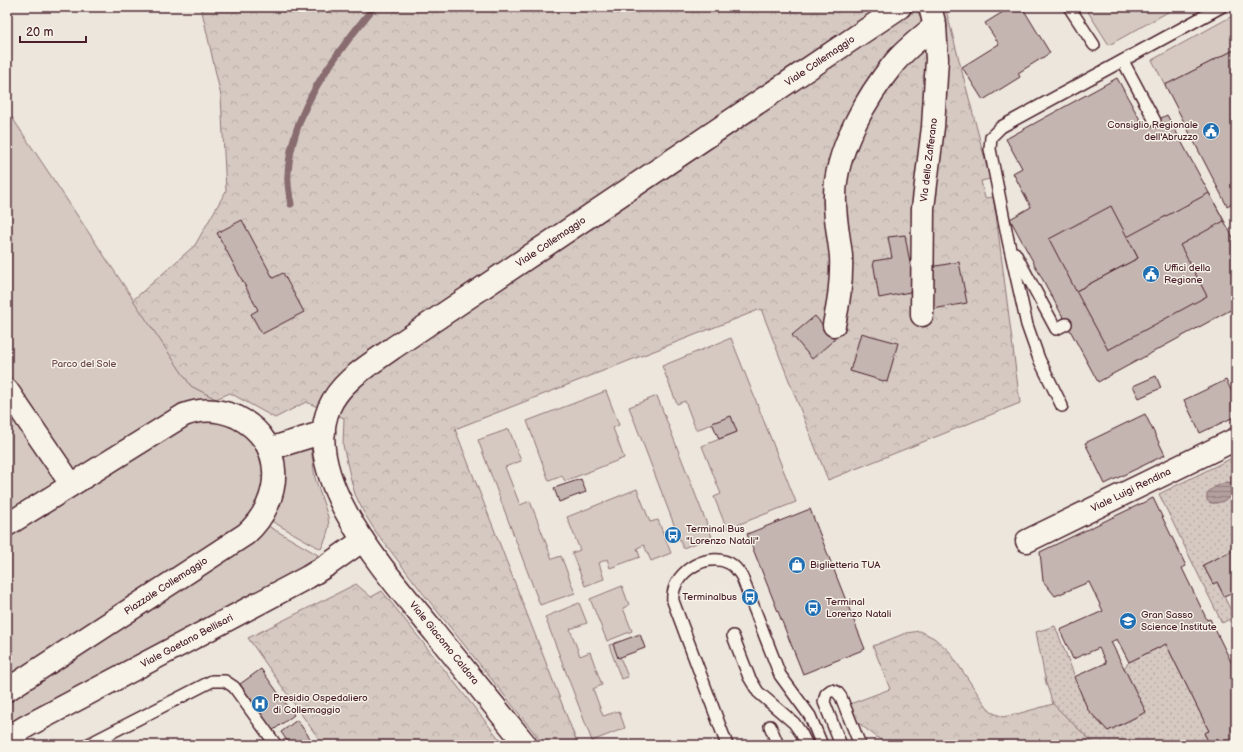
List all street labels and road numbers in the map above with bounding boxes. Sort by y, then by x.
street label: Viale Collemaggio [783,33,857,89]
street label: Via dello Zafferano [918,117,940,203]
street label: Viale Collemaggio [514,214,588,270]
street label: Viale Luigi Rendina [1089,465,1173,515]
street label: Piazzale Collemaggio [122,554,210,617]
street label: Viale Giacomo Caldora [407,599,481,687]
street label: Viale Gaetano Bellisari [139,612,235,670]

